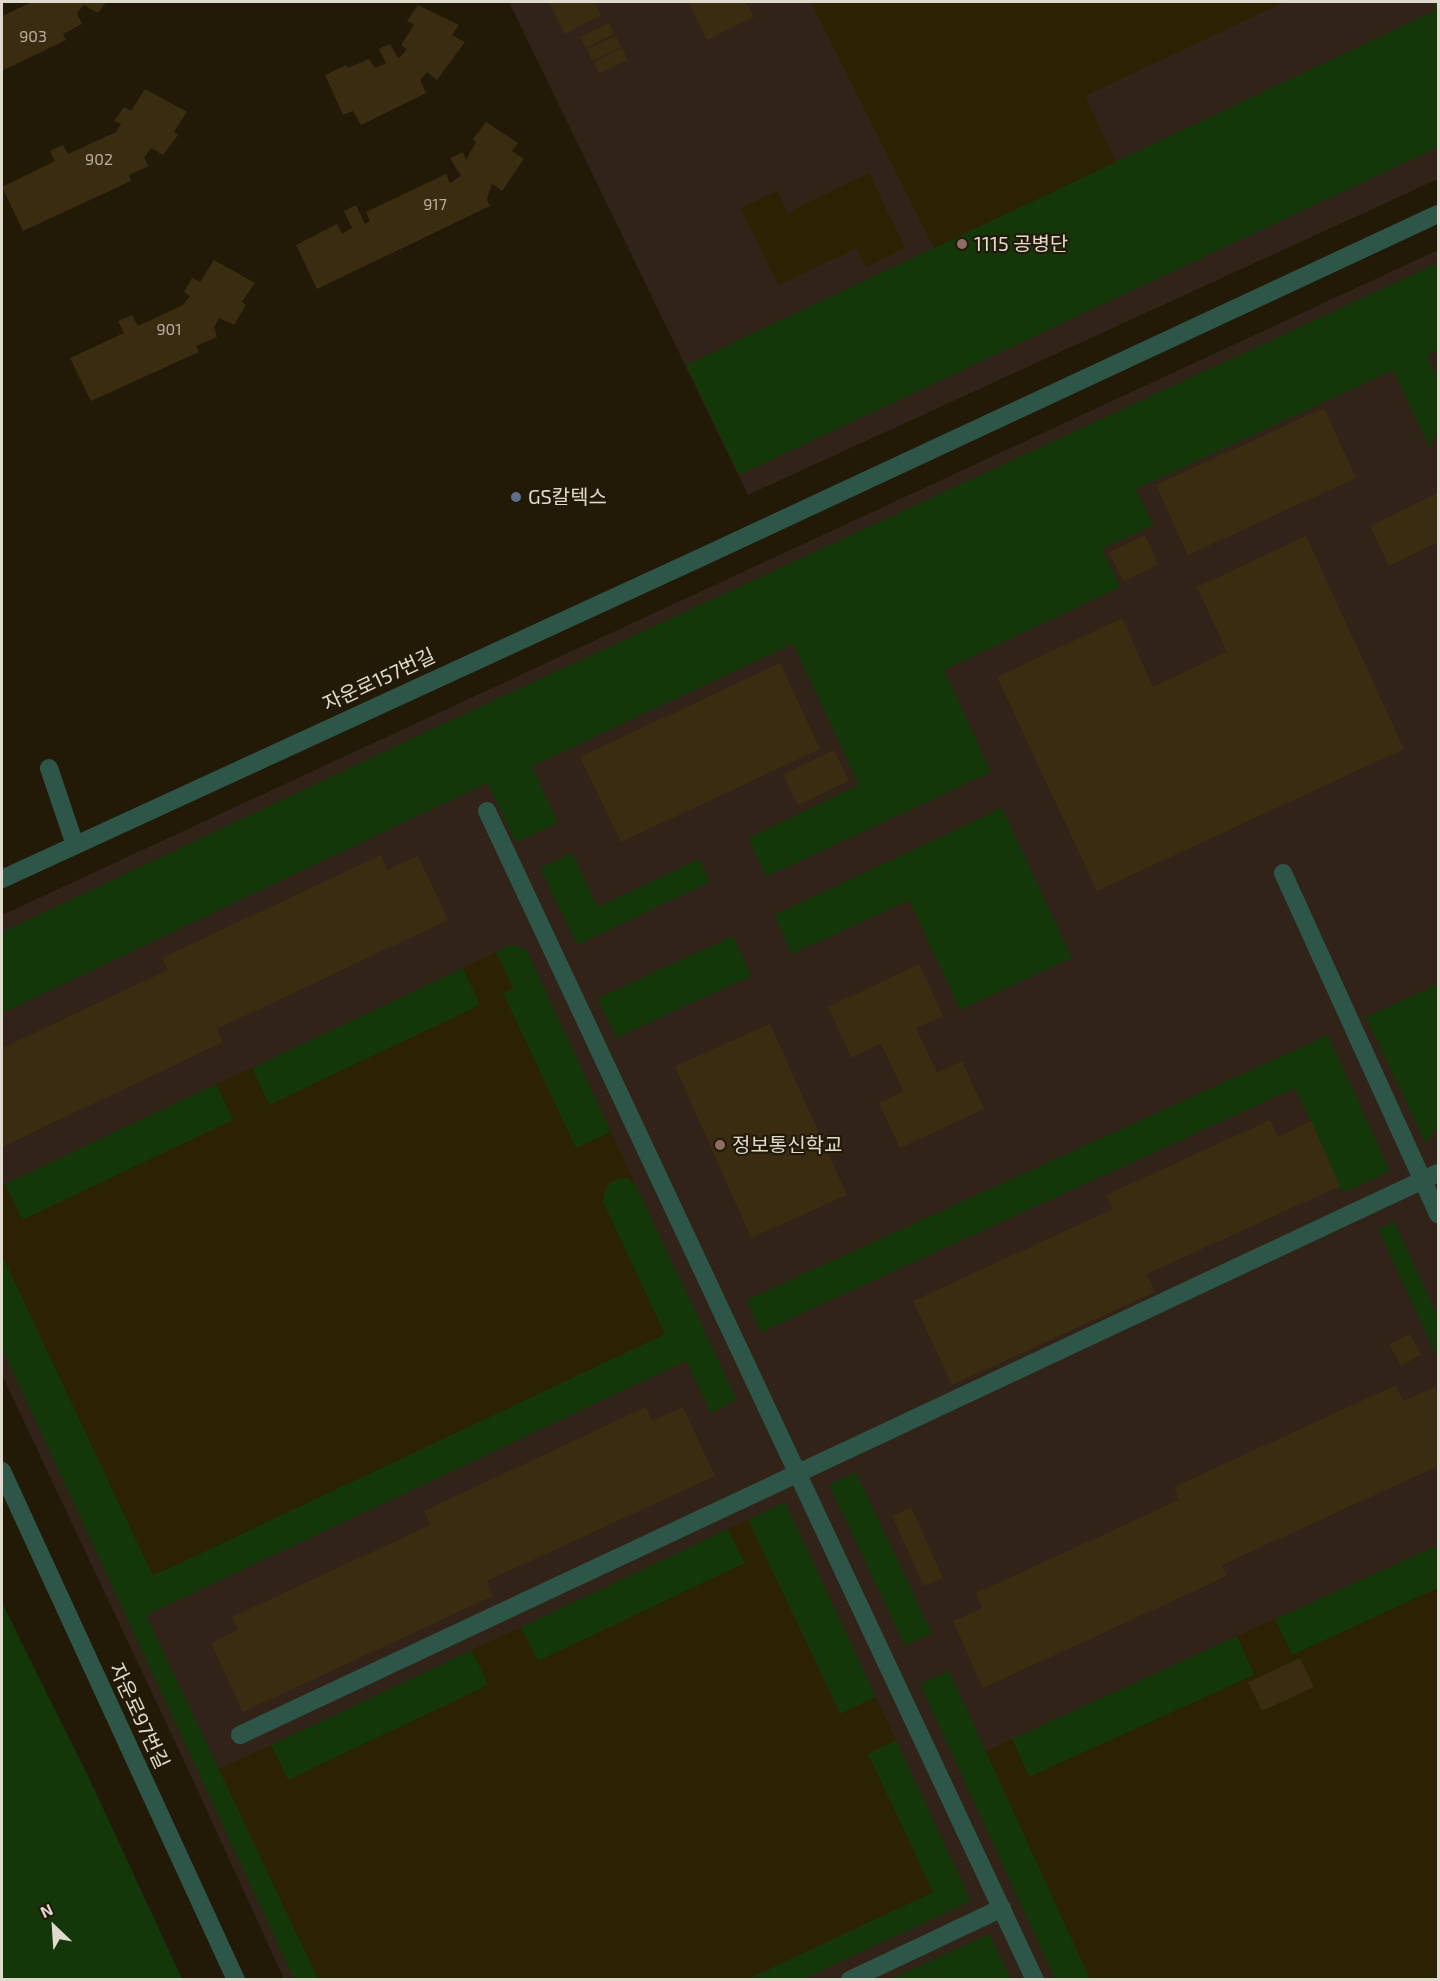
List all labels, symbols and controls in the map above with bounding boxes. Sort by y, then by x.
house number: 903 [19,27,47,47]
house number: 902 [85,150,113,170]
house number: 917 [423,195,447,215]
place label: 1115 공병단 [974,232,1068,256]
marker: 1115 공병단 [955,237,969,251]
house number: 901 [156,320,182,340]
place label: GS칼텍스 [528,485,607,509]
marker: GS칼텍스 [509,490,523,504]
street label: 자운로157번길 [319,644,439,716]
place label: 정보통신학교 [732,1133,842,1157]
marker: 정보통신학교 [713,1138,727,1152]
street label: 자운로97번길 [104,1659,174,1773]
north arrow [24,1897,84,1957]
text: N [37,1899,55,1921]

